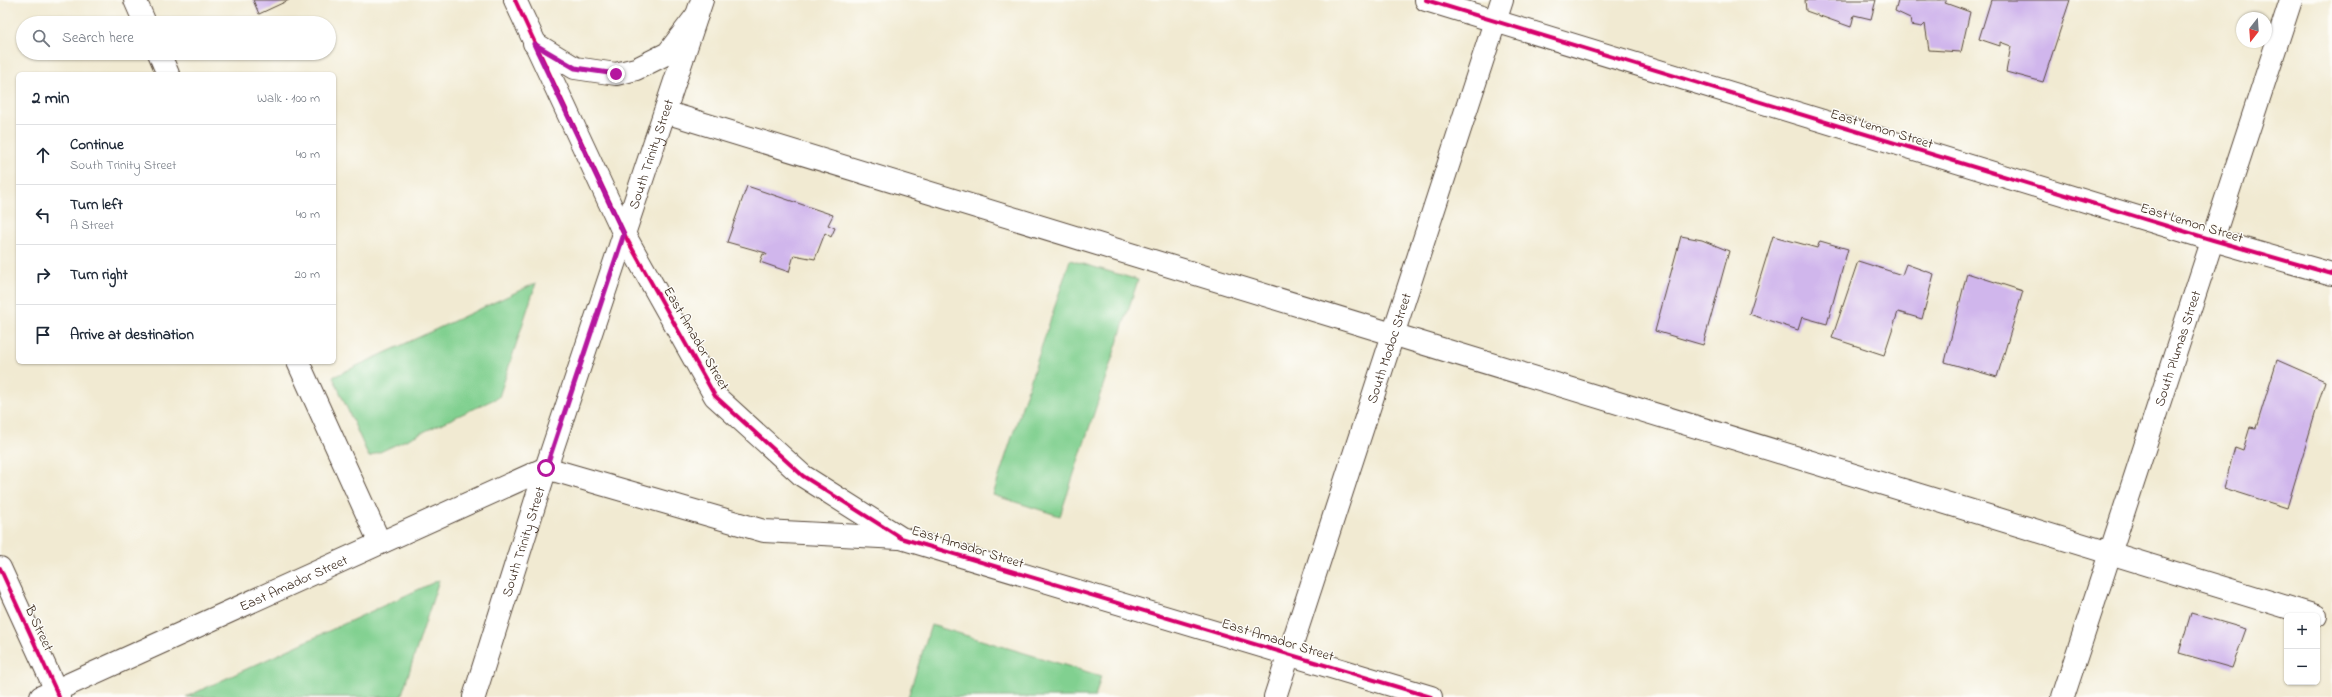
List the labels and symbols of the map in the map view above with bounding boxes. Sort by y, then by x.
north arrow [2236,12,2272,48]
route end [607,65,625,83]
street label: South Trinity Street [624,96,680,212]
street label: East Lemon Street [1827,104,1936,155]
street label: East Lemon Street [2137,198,2246,249]
street label: East Amador Street [657,283,734,395]
street label: South Plumas Street [2150,288,2207,409]
street label: South Modoc Street [1362,290,1418,406]
route start [537,459,555,477]
street label: South Trinity Street [497,484,552,600]
street label: East Amador Street [909,520,1027,575]
street label: East Amador Street [236,550,352,618]
street label: B Street [19,601,58,655]
street label: East Amador Street [1219,613,1337,668]

